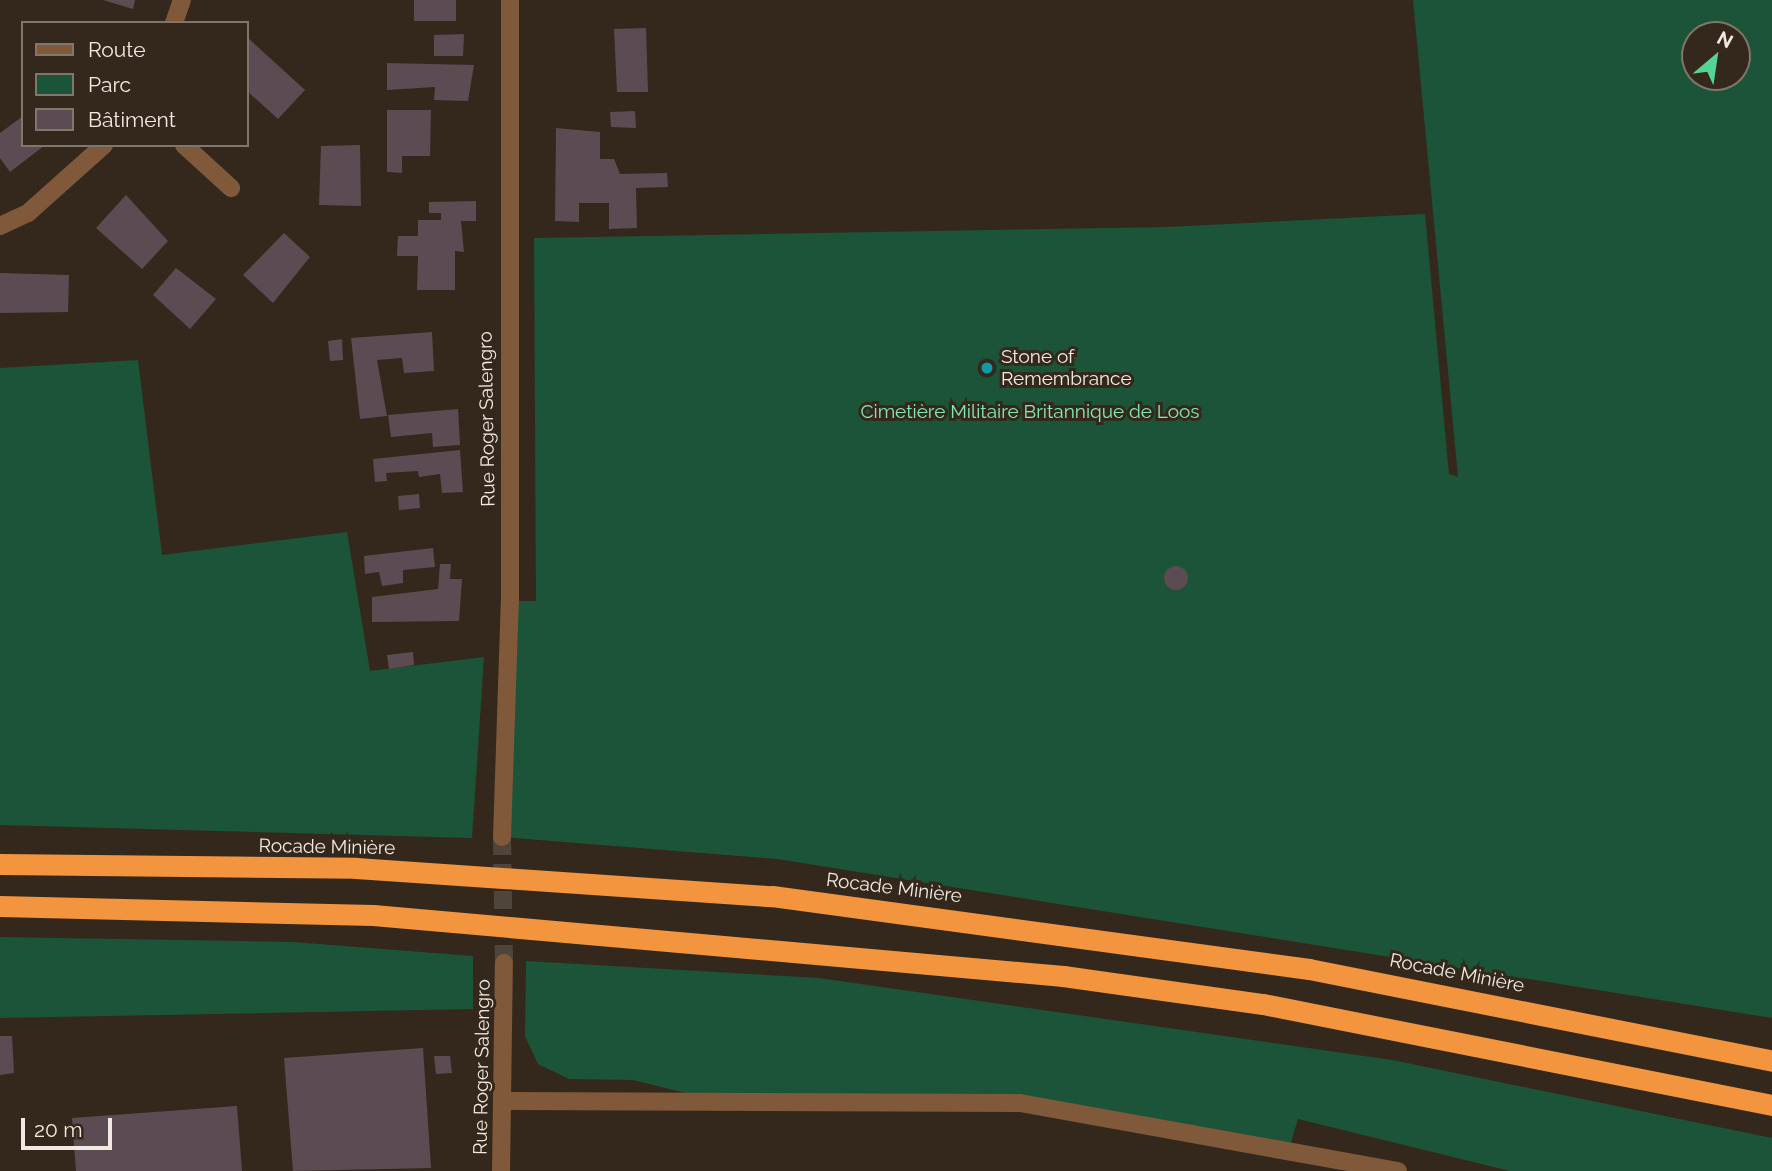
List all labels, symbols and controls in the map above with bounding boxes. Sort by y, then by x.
legend [21,21,248,147]
north arrow [1681,21,1751,91]
text: N [1714,26,1737,53]
text: Route [88,37,146,62]
text: Parc [88,72,131,97]
text: Bâtiment [88,107,176,132]
street label: Rue Roger Salengro [474,331,500,507]
place label: Stone of Remembrance [1001,346,1132,390]
marker: Stone of Remembrance [979,360,995,376]
park label: Cimetière Militaire Britannique de Loos [860,401,1200,423]
street label: Rocade Minière [258,834,396,860]
street label: Rocade Minière [825,868,963,908]
street label: Rocade Minière [1388,949,1526,997]
street label: Rue Roger Salengro [469,979,495,1155]
scale bar [24,1104,116,1148]
text: 20 m [34,1117,82,1142]

